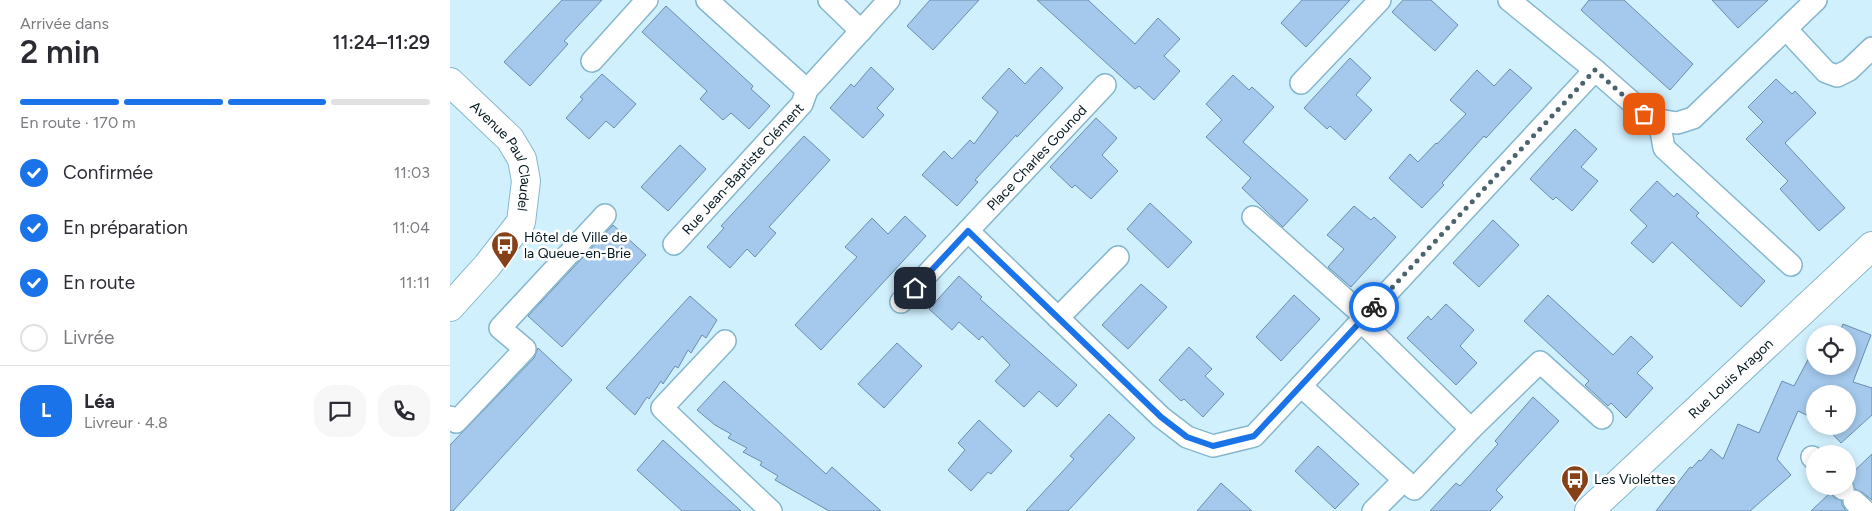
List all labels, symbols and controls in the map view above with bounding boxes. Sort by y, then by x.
text: Arrivée dans [20,14,109,33]
text: 11:24–11:29 [332,31,430,54]
text: 2 min [20,33,100,71]
pin [1623,93,1665,135]
street label: Avenue Paul Claudel [467,97,535,212]
street label: Rue Jean-Baptiste Clément [678,99,807,238]
icon: bag [1630,100,1658,128]
street label: Place Charles Gounod [983,102,1090,214]
text: En route · 170 m [20,113,136,132]
icon: check [20,159,48,187]
text: Confirmée [63,161,153,184]
text: 11:03 [394,163,430,182]
icon: check [20,214,48,242]
text: En préparation [63,216,188,239]
text: 11:04 [393,218,430,237]
place label: Hôtel de Ville de la Queue-en-Brie [524,229,631,262]
bus stop icon: Hôtel de Ville de la Queue-en-Brie [490,230,520,269]
pin [894,267,936,309]
icon: check [20,269,48,297]
text: En route [63,271,135,294]
text: 11:11 [400,273,430,292]
icon: home [901,274,929,302]
courier [1349,282,1399,332]
icon: bike [1360,293,1388,321]
map controls [1806,325,1856,495]
button: locate [1806,325,1856,375]
text: Livrée [63,326,114,349]
street label: Rue Louis Aragon [1685,335,1777,422]
button: chat [314,385,366,437]
button: phone [378,385,430,437]
button: + [1806,385,1856,435]
text: Léa [84,390,115,413]
text: L [41,399,51,422]
text: Livreur · 4.8 [84,413,168,432]
button: − [1806,445,1856,495]
bus stop icon: Les Violettes [1560,464,1590,503]
place label: Les Violettes [1594,471,1675,488]

